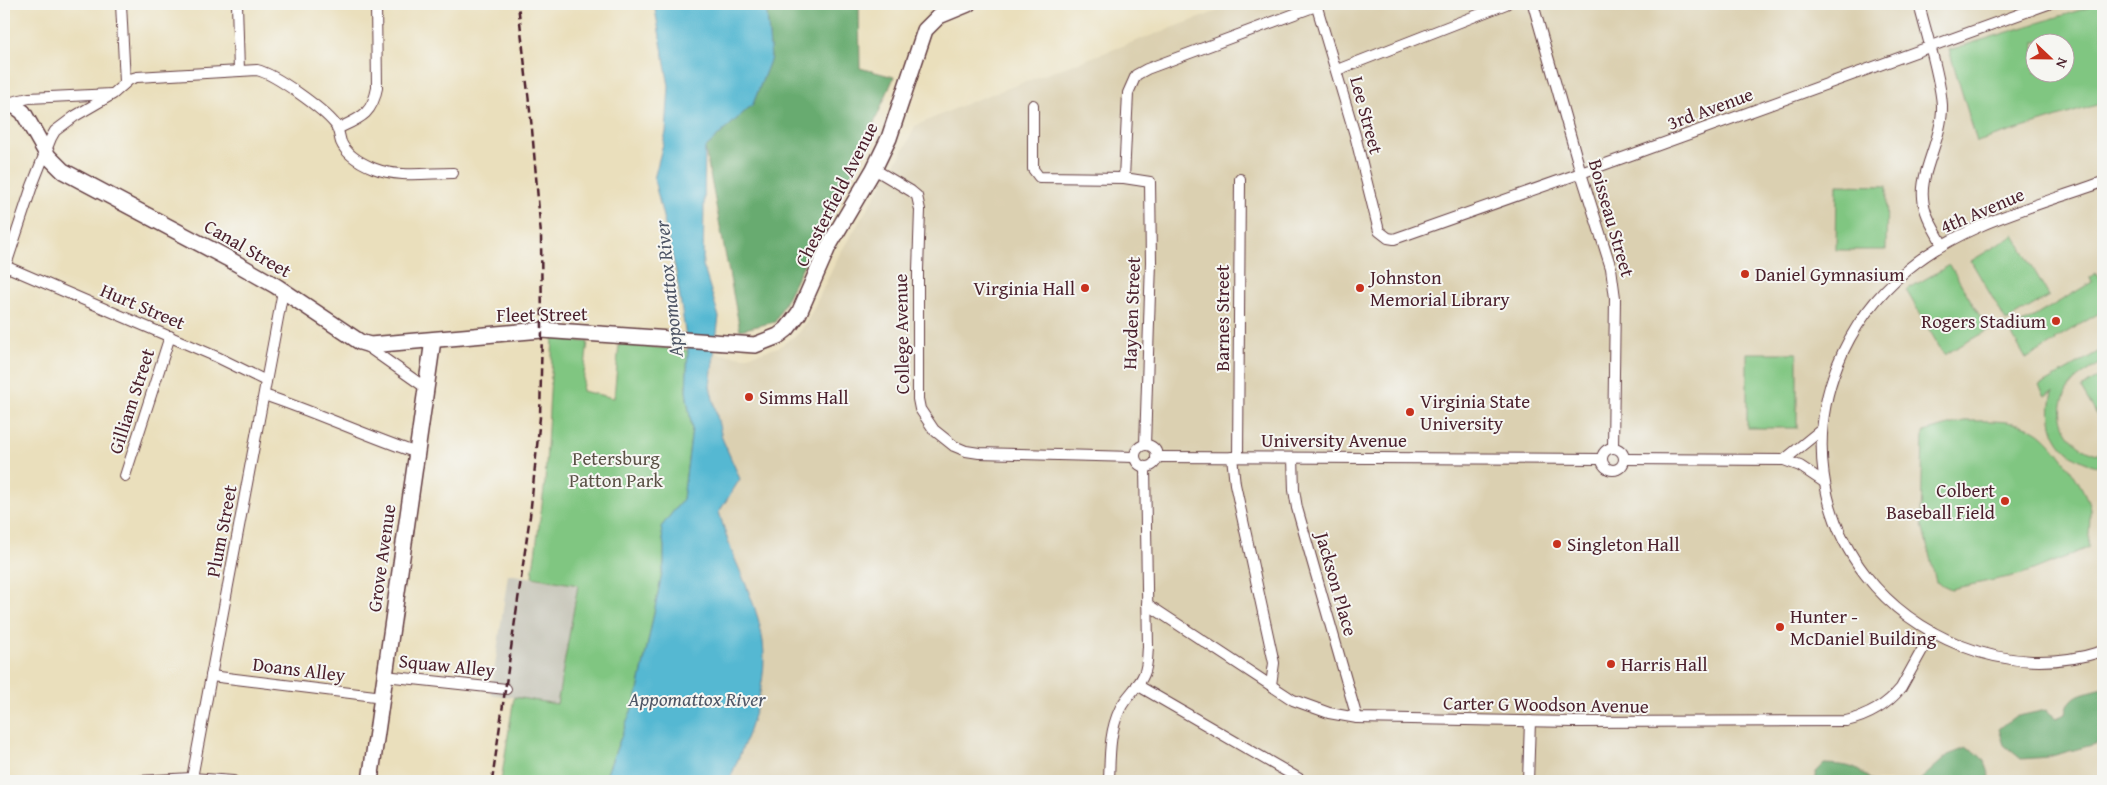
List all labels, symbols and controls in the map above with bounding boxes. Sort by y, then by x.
north arrow [2024,32,2074,82]
text: N [2051,55,2073,72]
street label: Lee Street [1343,73,1391,157]
street label: 3rd Avenue [1663,80,1757,136]
street label: Chesterfield Avenue [787,117,885,271]
street label: Boisseau Street [1582,156,1642,280]
street label: 4th Avenue [1936,180,2029,240]
street label: Canal Street [199,212,297,284]
water label: Appomattox River [646,219,690,360]
street label: Hayden Street [1115,256,1147,370]
place label: Daniel Gymnasium [1755,260,1905,288]
place label: Johnston Memorial Library [1368,263,1510,313]
street label: Barnes Street [1208,264,1236,371]
marker: Daniel Gymnasium [1739,268,1751,280]
street label: College Avenue [886,273,916,395]
place label: Virginia Hall [973,274,1075,302]
street label: Hurt Street [96,276,190,337]
marker: Virginia Hall [1079,282,1091,294]
marker: Johnston Memorial Library [1354,282,1366,294]
street label: Fleet Street [496,299,588,329]
place label: Rogers Stadium [1921,307,2046,335]
marker: Rogers Stadium [2050,315,2062,327]
street label: Gilliam Street [101,344,161,457]
place label: Simms Hall [759,383,849,411]
place label: Virginia State University [1420,387,1530,437]
marker: Simms Hall [743,391,755,403]
marker: Virginia State University [1404,406,1416,418]
street label: University Avenue [1261,426,1407,454]
park label: Petersburg Patton Park [569,444,663,494]
place label: Colbert Baseball Field [1886,476,1996,526]
street label: Plum Street [198,482,244,580]
marker: Colbert Baseball Field [1999,495,2011,507]
street label: Grove Avenue [360,502,402,614]
street label: Jackson Place [1308,527,1365,639]
place label: Singleton Hall [1567,530,1680,558]
marker: Singleton Hall [1551,538,1563,550]
place label: Hunter - McDaniel Building [1790,602,1937,652]
marker: Hunter - McDaniel Building [1774,621,1786,633]
street label: Squaw Alley [398,646,497,684]
street label: Doans Alley [251,649,347,689]
place label: Harris Hall [1621,650,1708,678]
marker: Harris Hall [1605,658,1617,670]
water label: Appomattox River [627,684,766,713]
street label: Carter G Woodson Avenue [1443,688,1649,720]

